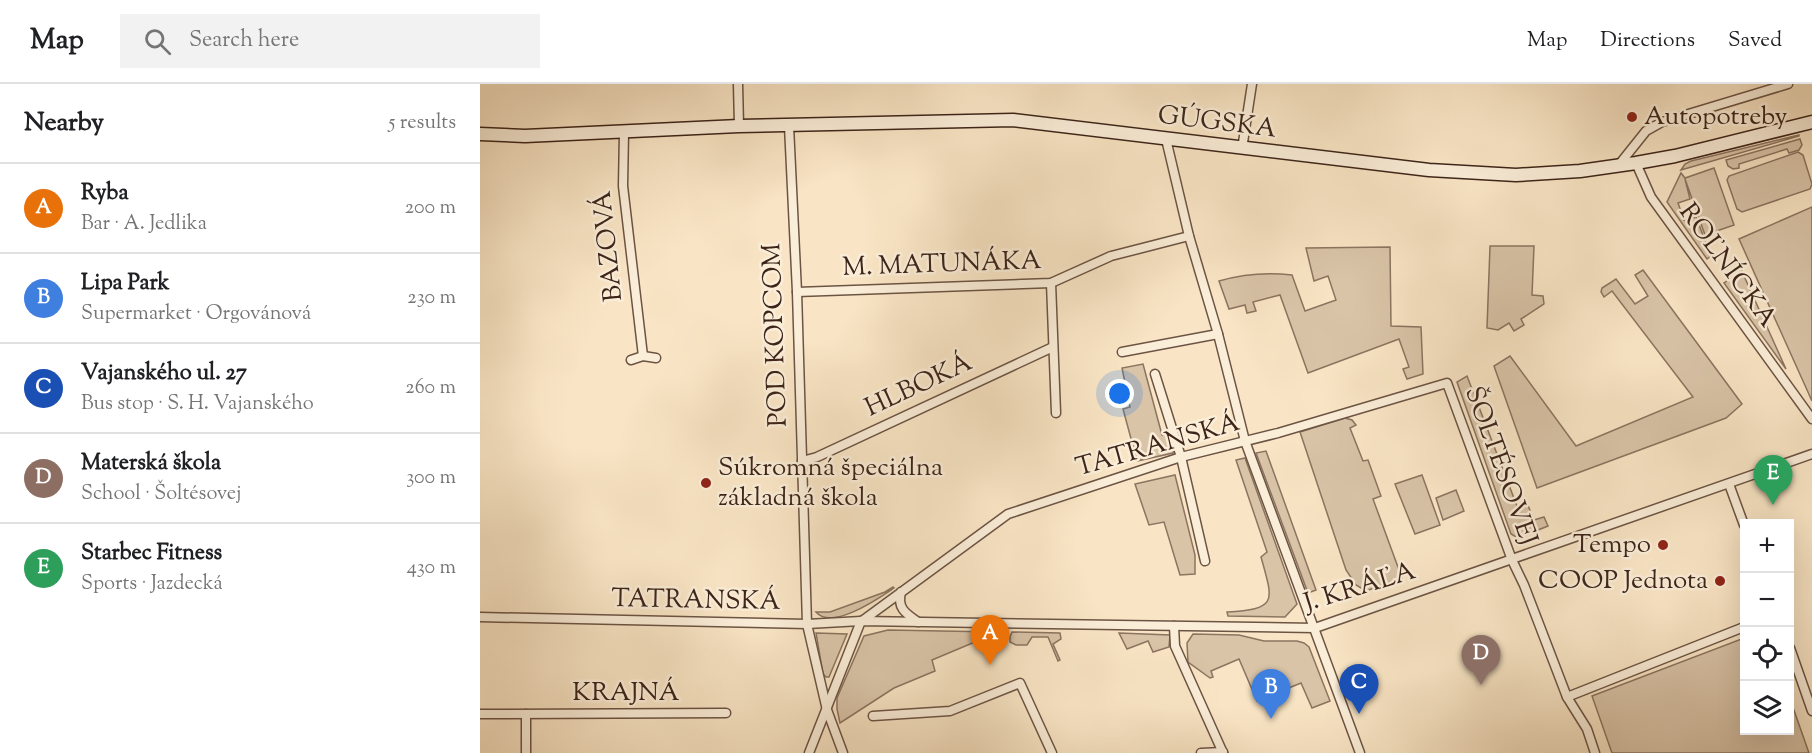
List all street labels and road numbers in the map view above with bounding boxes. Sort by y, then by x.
street label: GÚGSKA [1156,97,1278,149]
street label: BAZOVÁ [585,189,633,303]
street label: ROĽNÍCKA [1669,196,1785,336]
street label: POD KOPCOM [754,242,798,428]
street label: M. MATUNÁKA [842,243,1042,287]
street label: HLBOKÁ [859,345,979,427]
street label: ŠOLTÉSOVEJ [1454,382,1546,551]
street label: TATRANSKÁ [1072,405,1244,487]
street label: J. KRÁĽA [1298,553,1420,623]
street label: TATRANSKÁ [611,581,781,621]
street label: KRAJNÁ [572,675,680,712]

